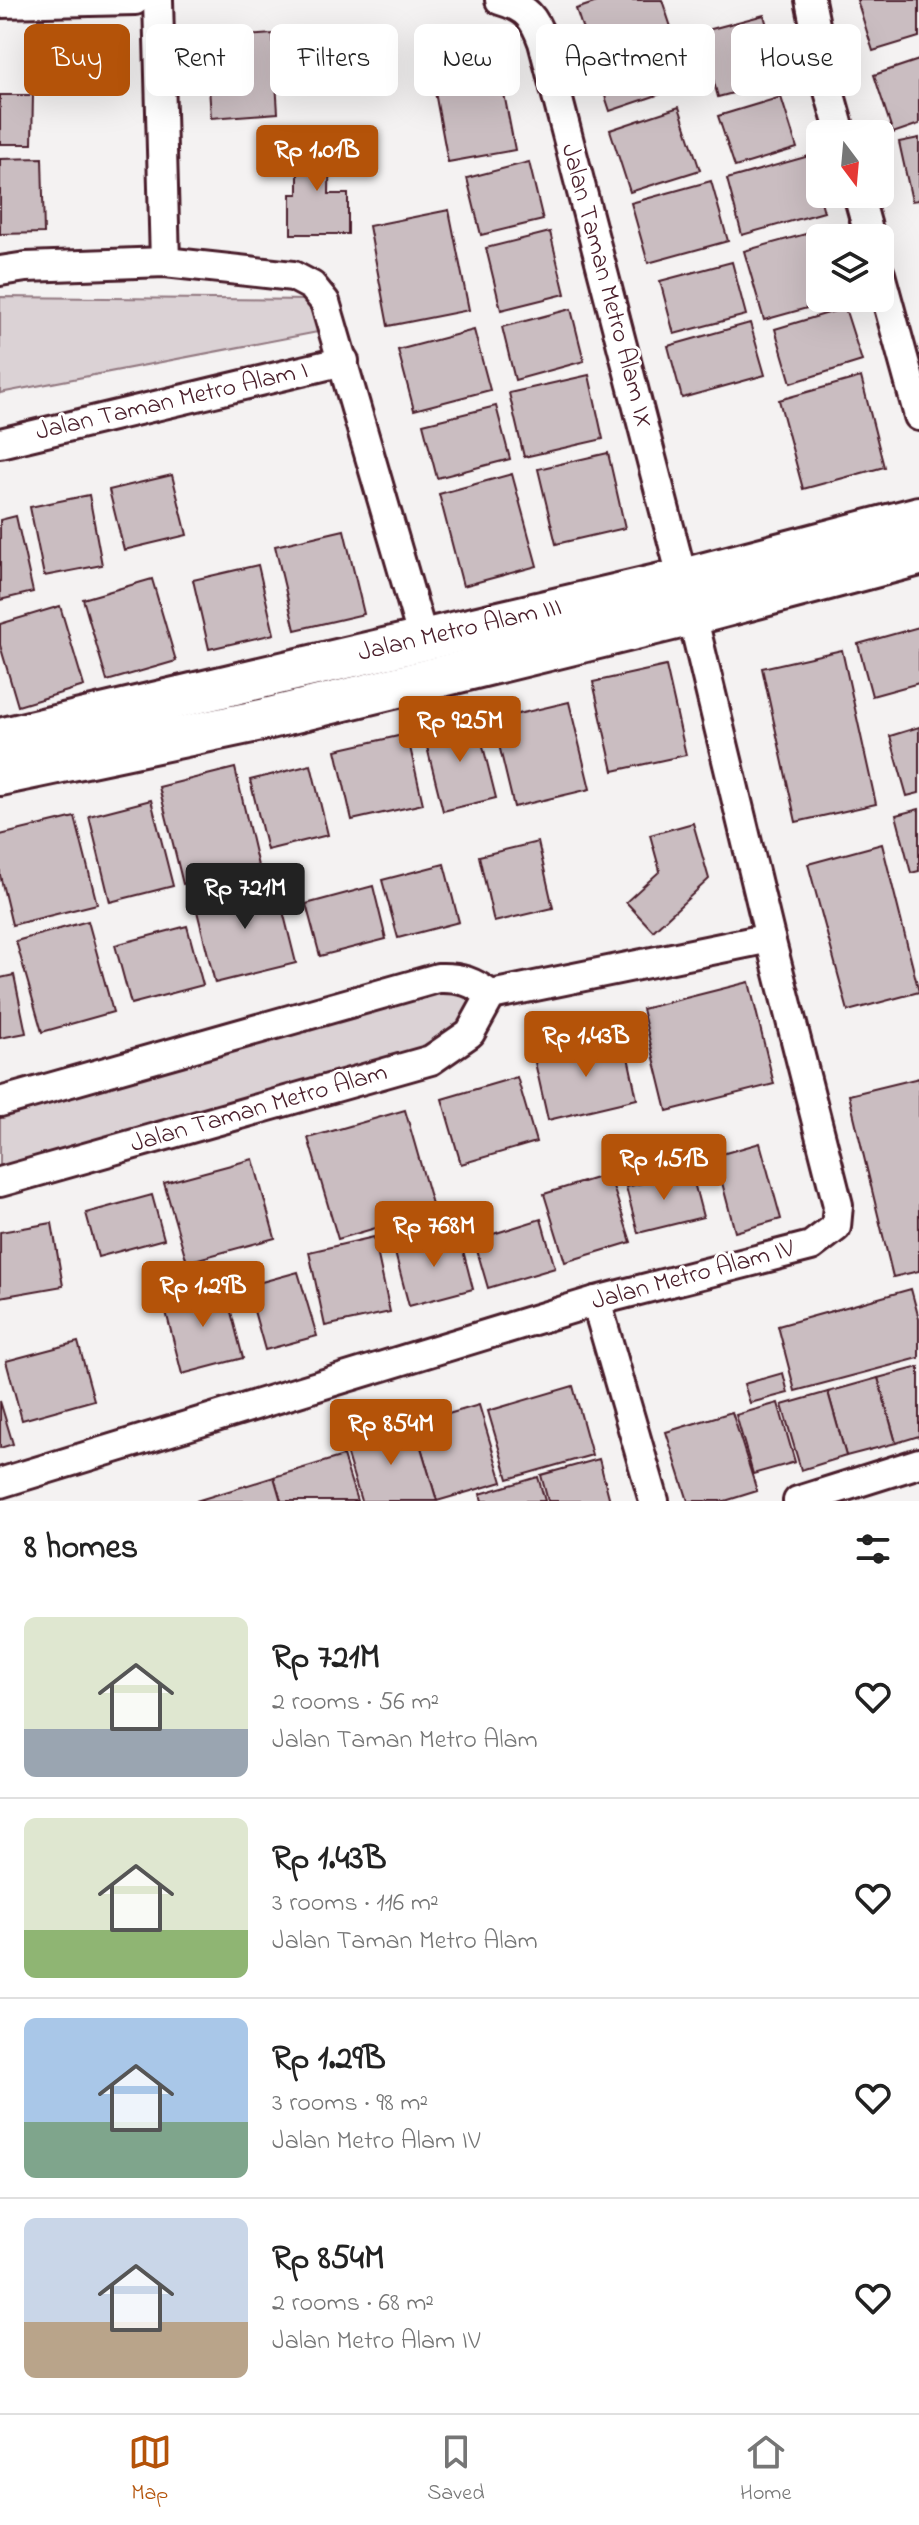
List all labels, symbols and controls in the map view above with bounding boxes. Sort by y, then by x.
chip: Buy [24,24,130,96]
chip: Rent [146,24,254,96]
chip: Filters [270,24,398,96]
chip: New [414,24,520,96]
chip: Apartment [536,24,715,96]
chip: House [731,24,861,96]
north arrow [806,120,894,208]
map controls [806,120,894,312]
pin: Rp 1.01B [234,125,400,193]
text: Rp 1.01B [274,132,360,170]
street label: Jalan Taman Metro Alam IX [550,139,662,433]
button: layers [806,224,894,312]
street label: Jalan Taman Metro Alam I [32,352,312,452]
street label: Jalan Metro Alam III [354,589,566,673]
pin: Rp 925M [386,696,534,764]
text: Rp 925M [417,703,503,741]
pin: Rp 721M [171,863,319,931]
text: Rp 721M [204,870,286,908]
pin: Rp 1.43B [503,1011,669,1079]
text: Rp 1.43B [542,1018,630,1056]
street label: Jalan Taman Metro Alam [126,1054,392,1164]
pin: Rp 1.51B [581,1134,747,1202]
text: Rp 1.51B [619,1141,709,1179]
pin: Rp 768M [360,1201,508,1269]
text: Rp 768M [393,1208,475,1246]
street label: Jalan Metro Alam IV [588,1231,799,1321]
pin: Rp 1.29B [120,1261,286,1329]
text: Rp 1.29B [160,1268,246,1306]
pin: Rp 854M [317,1399,465,1467]
text: Rp 854M [348,1406,434,1444]
text: 8 homes [24,1524,138,1574]
icon: filters [851,1527,895,1571]
text: Rp 721M [272,1634,380,1684]
icon: home [88,1649,184,1745]
icon: heart [851,1675,895,1719]
text: 2 rooms · 56 m² [272,1684,439,1722]
text: Jalan Taman Metro Alam [272,1722,538,1760]
text: Rp 1.43B [272,1835,386,1885]
icon: home [88,1850,184,1946]
icon: heart [851,1876,895,1920]
text: 3 rooms · 116 m² [272,1885,439,1923]
text: Jalan Taman Metro Alam [272,1923,538,1961]
text: Rp 1.29B [272,2035,386,2085]
icon: home [88,2050,184,2146]
icon: heart [851,2076,895,2120]
text: 3 rooms · 98 m² [272,2085,428,2123]
text: Jalan Metro Alam IV [272,2123,480,2161]
text: Rp 854M [272,2235,385,2285]
icon: home [88,2250,184,2346]
icon: heart [851,2276,895,2320]
text: 2 rooms · 68 m² [272,2285,434,2323]
text: Jalan Metro Alam IV [272,2323,480,2361]
tab: Map [128,2430,172,2510]
tab: Saved [427,2430,485,2510]
tab: Home [740,2430,791,2510]

